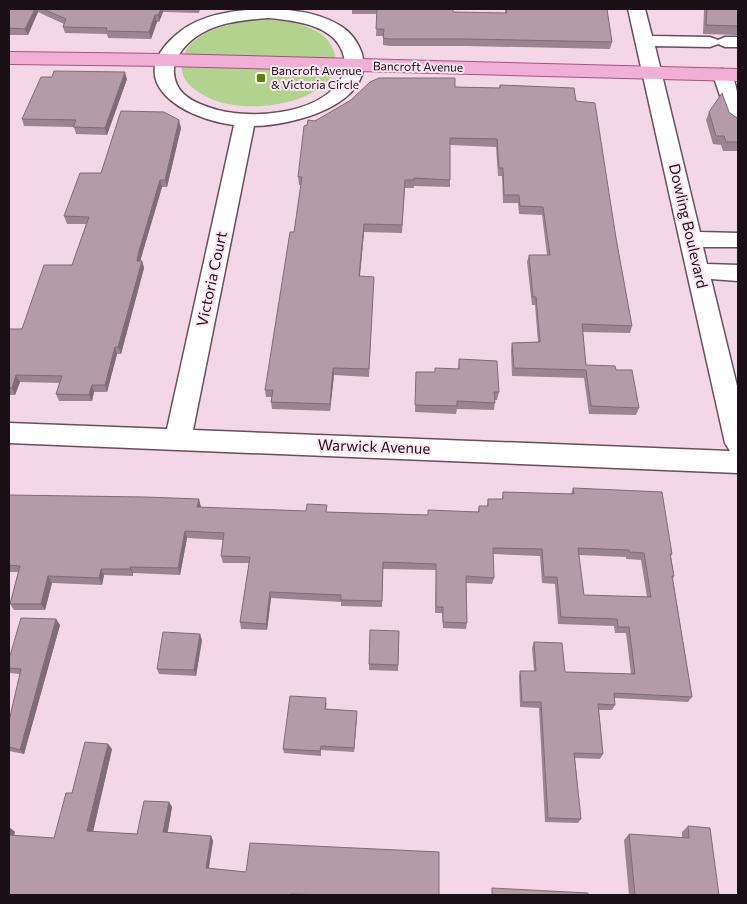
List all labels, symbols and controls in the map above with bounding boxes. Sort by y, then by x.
street label: Bancroft Avenue [373,58,463,74]
place label: Bancroft Avenue & Victoria Circle [271,63,361,91]
marker: Bancroft Avenue & Victoria Circle [255,72,267,84]
street label: Dowling Boulevard [666,162,712,290]
street label: Victoria Court [192,230,230,328]
street label: Warwick Avenue [317,435,431,457]

